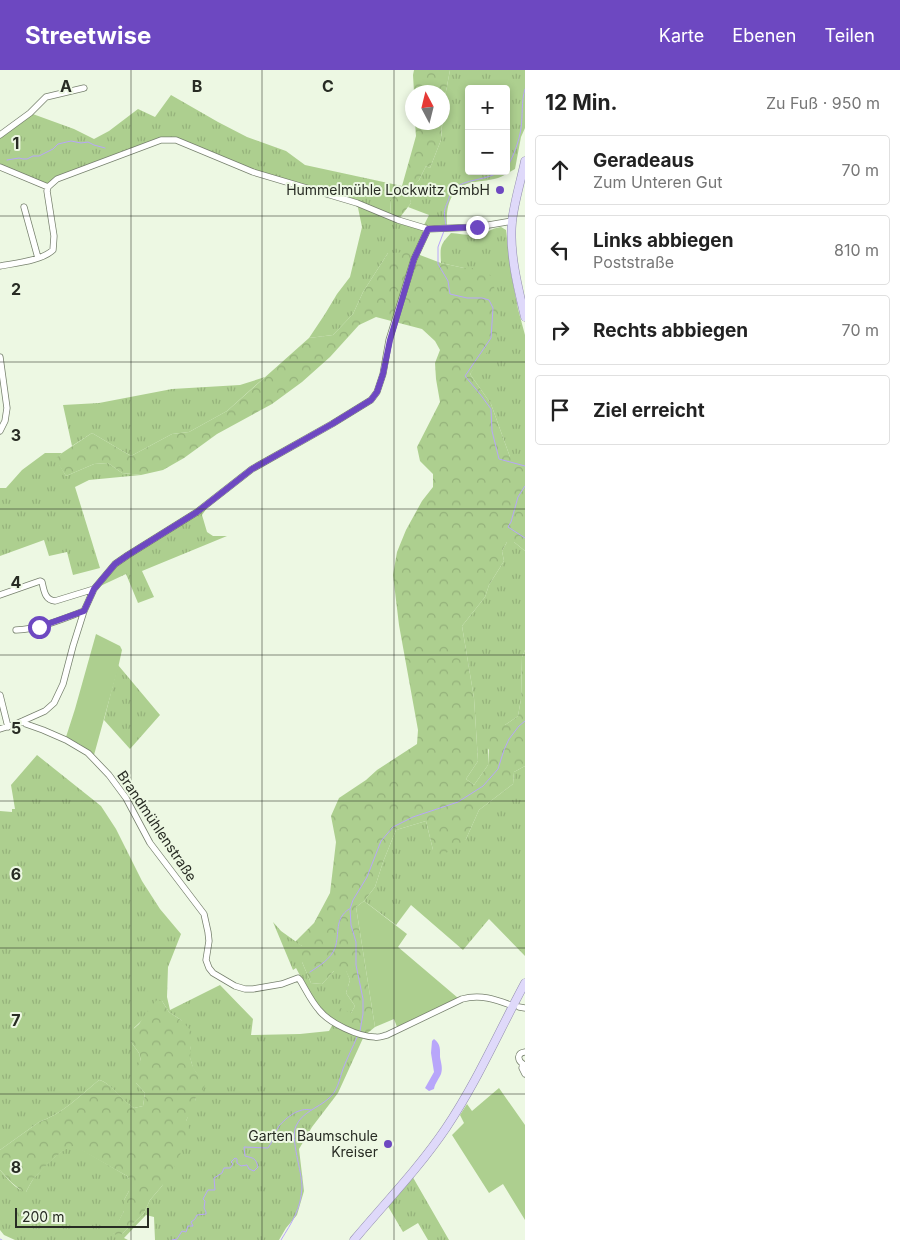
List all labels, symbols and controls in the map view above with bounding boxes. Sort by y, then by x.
text: Streetwise [25,21,151,50]
text: Karte [659,25,704,46]
text: Ebenen [732,25,796,46]
text: Teilen [824,25,875,46]
text: A [60,76,72,96]
text: B [192,76,202,96]
text: C [322,76,334,96]
north arrow [405,85,450,130]
map controls [465,85,510,175]
button: + [465,85,510,130]
text: 12 Min. [545,90,618,115]
text: Zu Fuß · 950 m [766,93,880,113]
button: − [465,130,510,175]
text: 1 [13,133,19,153]
text: Geradeaus [593,149,694,172]
icon: ahead [546,156,574,184]
text: 70 m [842,160,879,180]
text: Zum Unteren Gut [593,172,722,192]
place label: Hummelmühle Lockwitz GmbH [286,181,490,198]
marker: Hummelmühle Lockwitz GmbH [494,184,506,196]
route end [466,216,489,239]
text: Links abbiegen [593,229,734,252]
icon: left [546,236,574,264]
text: 810 m [834,240,879,260]
text: Poststraße [593,252,674,272]
text: 2 [11,279,21,299]
icon: right [546,316,574,344]
text: Rechts abbiegen [593,319,748,342]
text: 70 m [842,320,879,340]
icon: arrive [546,396,574,424]
text: Ziel erreicht [593,399,705,422]
text: 3 [11,425,21,445]
text: 4 [11,572,22,592]
route start [28,616,51,639]
text: 5 [11,718,21,738]
street label: Brandmühlenstraße [114,767,201,884]
text: 6 [11,864,21,884]
text: 7 [11,1010,21,1030]
place label: Garten Baumschule Kreiser [248,1127,378,1160]
marker: Garten Baumschule Kreiser [382,1138,394,1150]
text: 8 [11,1157,21,1177]
scale bar [15,1205,149,1228]
text: 200 m [22,1208,64,1225]

